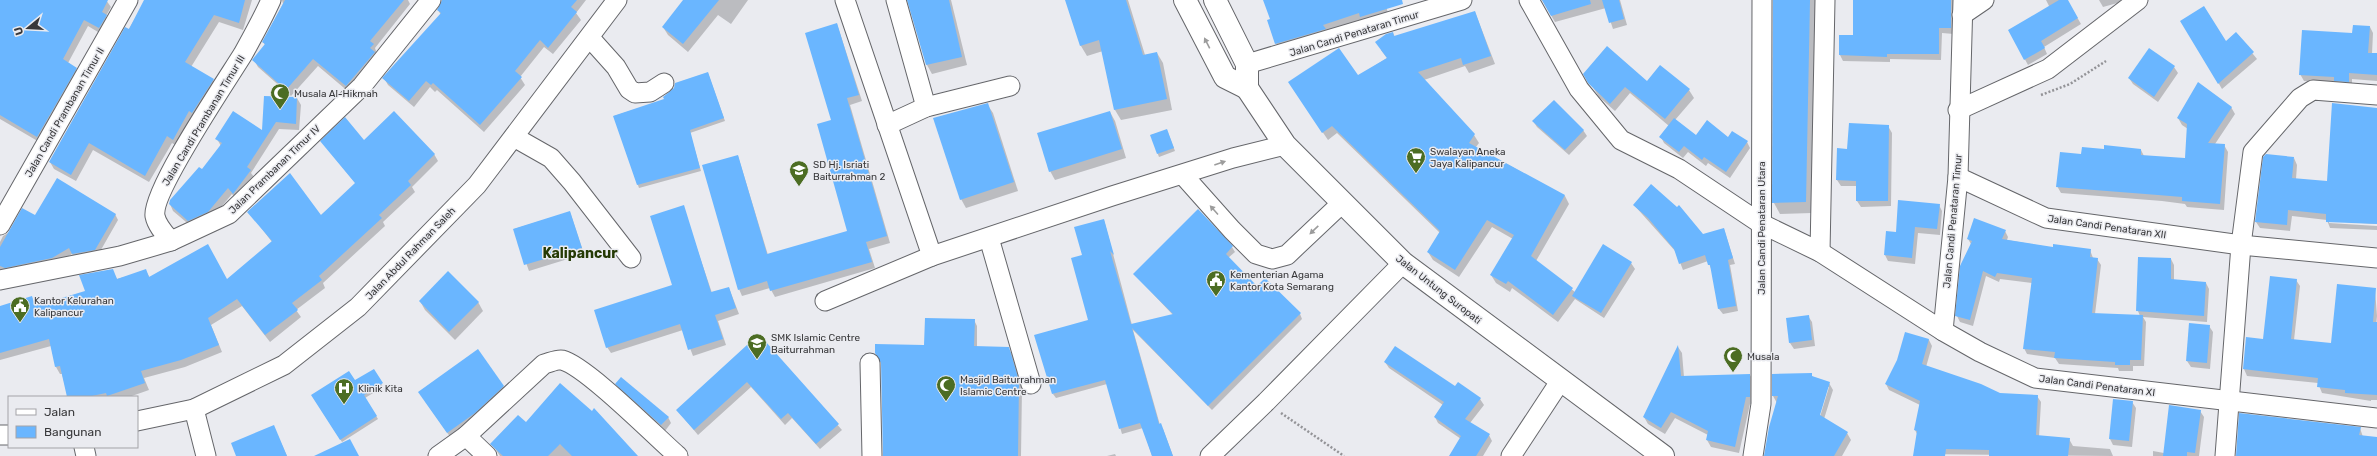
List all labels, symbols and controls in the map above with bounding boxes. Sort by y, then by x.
north arrow [8,8,48,48]
street label: Jalan Candi Penataran Timur [1288,8,1421,59]
text: U [12,25,26,37]
one-way arrow [1204,37,1210,49]
street label: Jalan Candi Prambanan Timur II [23,46,107,179]
street label: Jalan Candi Prambanan Timur III [160,53,248,188]
mosque icon: Musala Al-Hikmah [269,82,291,110]
place label: Musala Al-Hikmah [294,88,378,100]
street label: Jalan Prambanan Timur IV [226,123,323,217]
supermarket icon: Swalayan Aneka Jaya Kalipancur [1405,146,1427,174]
place label: Swalayan Aneka Jaya Kalipancur [1430,146,1505,170]
street label: Jalan Candi Penataran Timur [1941,153,1965,289]
school or university icon: SD Hj. Isriati Baiturrahman 2 [788,159,810,187]
place label: SD Hj. Isriati Baiturrahman 2 [813,159,886,183]
one-way arrow [1214,159,1226,165]
street label: Jalan Candi Penataran Utara [1756,161,1768,295]
street label: Jalan Abdul Rahman Saleh [363,205,458,303]
one-way arrow [1210,205,1219,214]
street label: Jalan Candi Penataran XII [2047,213,2167,241]
one-way arrow [1309,225,1319,234]
district label: Kalipancur [542,245,618,262]
street label: Jalan Untung Suropati [1393,253,1484,327]
public building icon: Kementerian Agama Kantor Kota Semarang [1205,269,1227,297]
place label: Kementerian Agama Kantor Kota Semarang [1230,269,1334,293]
public building icon: Kantor Kelurahan Kalipancur [9,295,31,323]
place label: Kantor Kelurahan Kalipancur [34,295,114,319]
school or university icon: SMK Islamic Centre Baiturrahman [746,332,768,360]
place label: SMK Islamic Centre Baiturrahman [771,332,860,356]
mosque icon: Musala [1722,345,1744,373]
place label: Musala [1747,351,1780,363]
street label: Jalan Candi Penataran XI [2038,373,2156,399]
mosque icon: Masjid Baiturrahman Islamic Centre [935,374,957,402]
place label: Masjid Baiturrahman Islamic Centre [960,374,1056,398]
hospital icon: Klinik Kita [333,377,355,405]
place label: Klinik Kita [358,383,403,395]
legend [8,396,138,448]
text: Jalan [44,405,75,419]
text: Bangunan [44,425,101,439]

